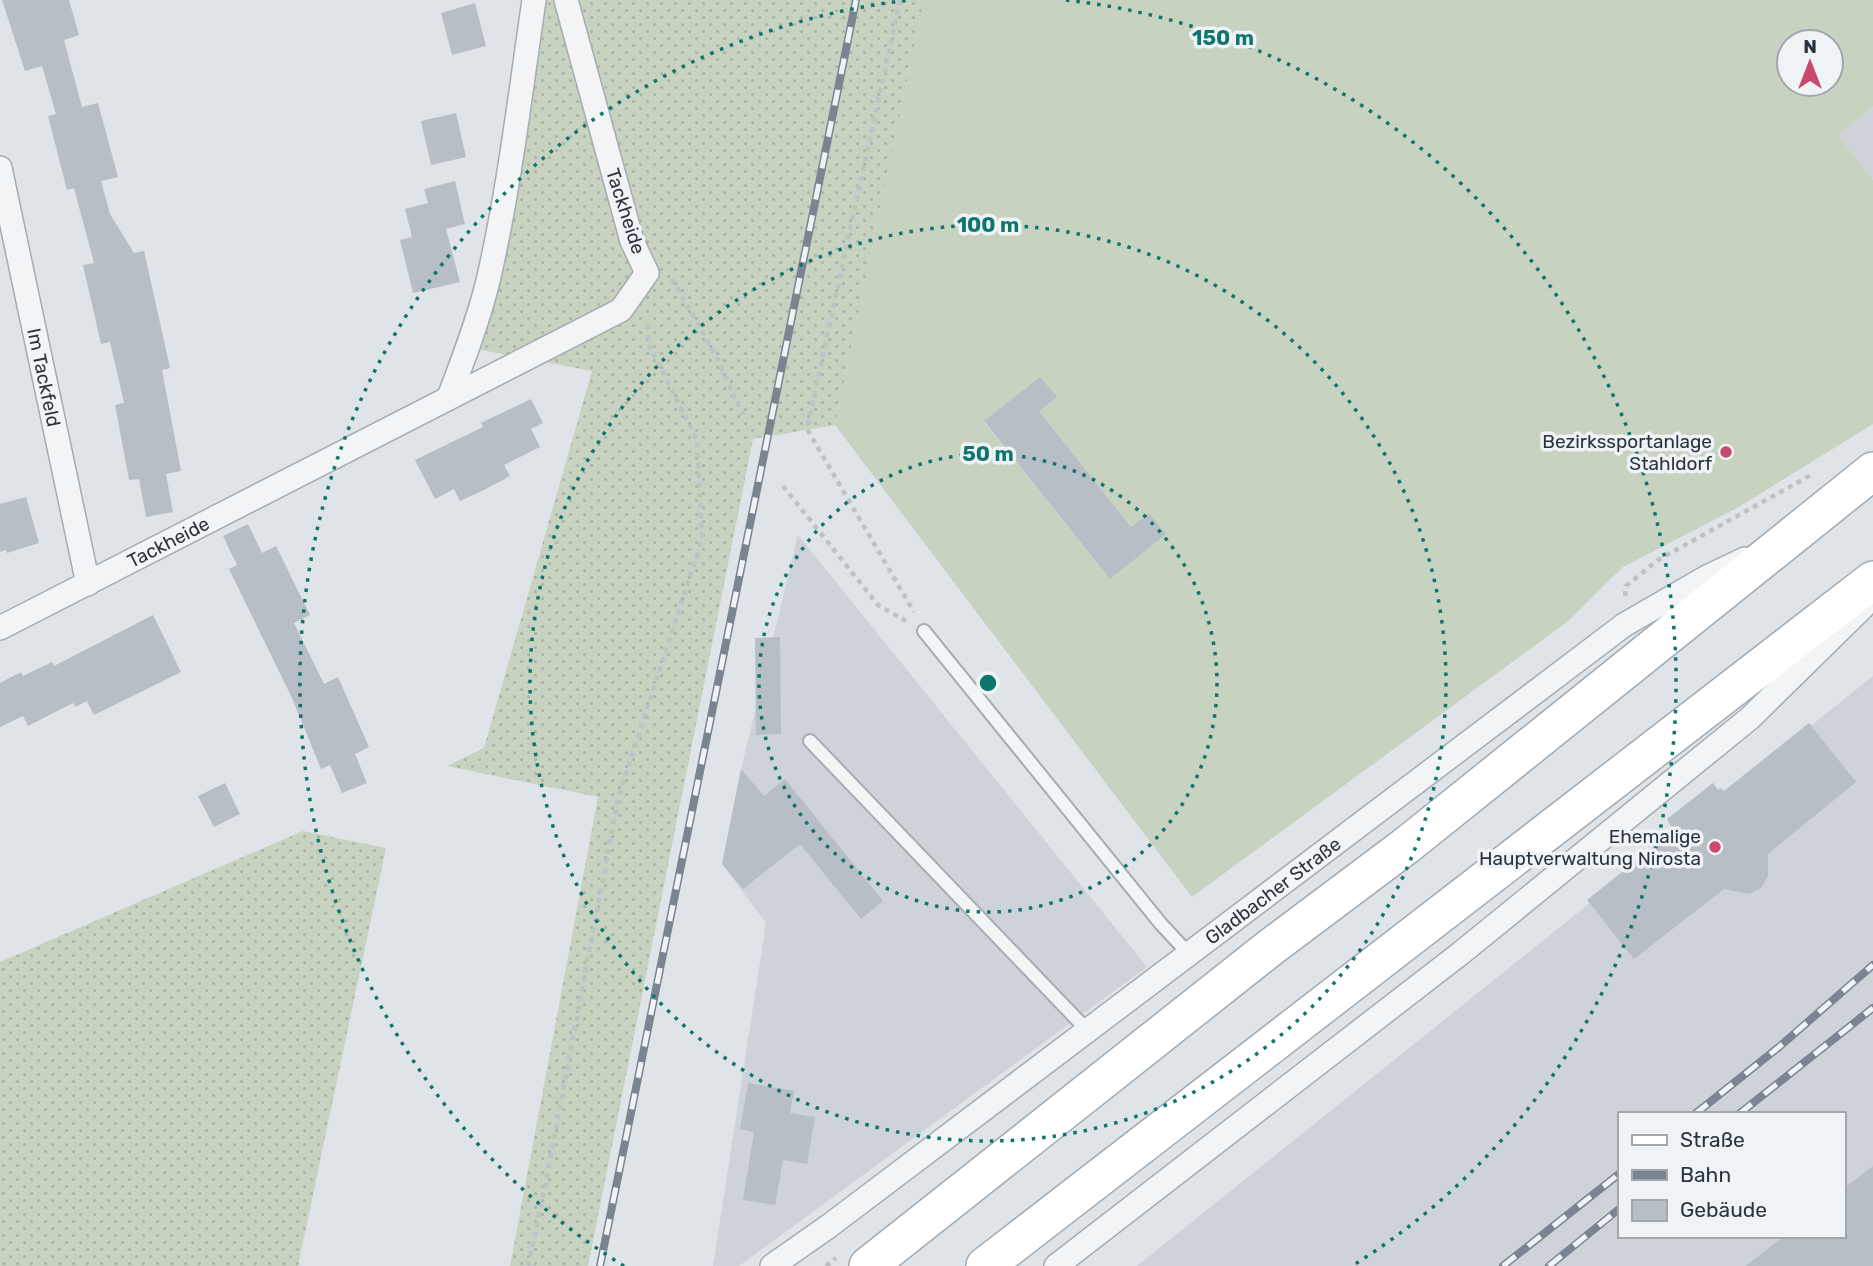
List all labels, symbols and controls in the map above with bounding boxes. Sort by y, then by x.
text: 150 m [1192,25,1254,50]
north arrow [1775,28,1845,98]
text: N [1803,35,1817,58]
street label: Tackheide [601,165,650,257]
text: 100 m [957,212,1019,237]
street label: Im Tackfeld [22,326,65,429]
place label: Bezirkssportanlage Stahldorf [1542,430,1713,475]
text: 50 m [962,441,1014,466]
marker: Bezirkssportanlage Stahldorf [1718,444,1734,460]
street label: Tackheide [124,512,213,573]
centre of rings [976,671,1000,695]
place label: Ehemalige Hauptverwaltung Nirosta [1479,825,1701,870]
street label: Gladbacher Straße [1201,832,1345,950]
marker: Ehemalige Hauptverwaltung Nirosta [1707,839,1723,855]
legend [1618,1112,1845,1238]
text: Straße [1680,1127,1745,1152]
text: Bahn [1680,1162,1731,1187]
text: Gebäude [1680,1197,1767,1222]

